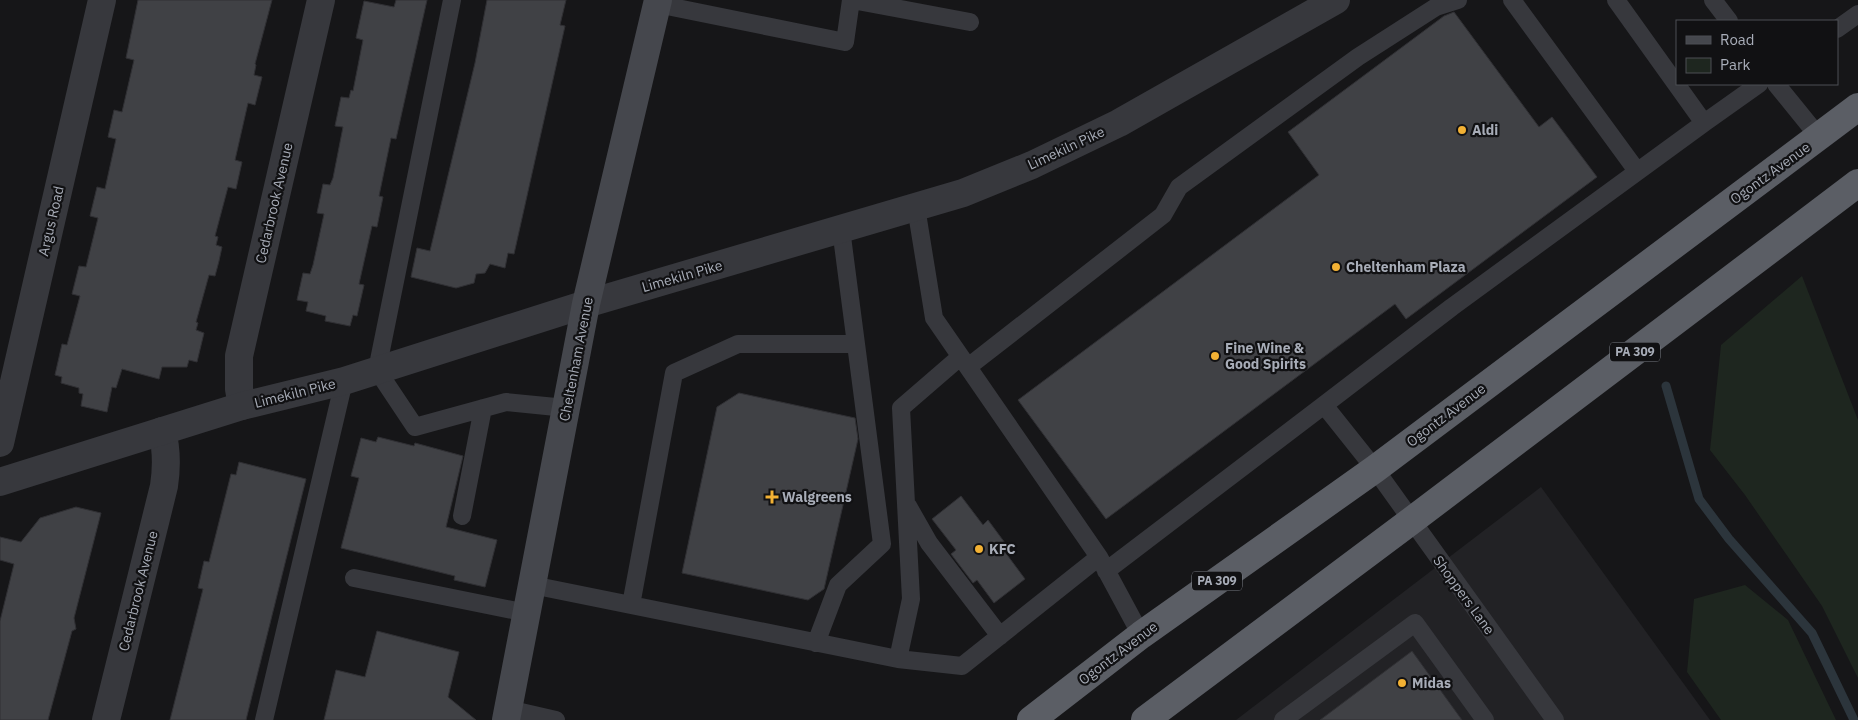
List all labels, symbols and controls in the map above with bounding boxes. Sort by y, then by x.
legend [1676,20,1838,85]
text: Road [1720,30,1755,49]
text: Park [1720,55,1750,74]
place label: Aldi [1472,121,1498,139]
street label: Limekiln Pike [1024,122,1108,174]
marker: Aldi [1456,124,1468,136]
street label: Ogontz Avenue [1726,138,1814,208]
street label: Cedarbrook Avenue [251,141,297,265]
street label: Argus Road [34,184,68,258]
street label: Limekiln Pike [640,256,725,296]
place label: Cheltenham Plaza [1346,258,1466,276]
marker: Cheltenham Plaza [1330,261,1342,273]
street label: Cheltenham Avenue [555,295,597,423]
place label: Fine Wine & Good Spirits [1225,339,1306,373]
road number: PA 309 [1610,342,1660,362]
marker: Fine Wine & Good Spirits [1209,350,1221,362]
street label: Limekiln Pike [252,374,338,412]
street label: Ogontz Avenue [1403,379,1489,451]
place label: Walgreens [782,488,852,506]
marker: Walgreens [766,491,778,503]
street label: Cedarbrook Avenue [114,529,162,653]
place label: KFC [989,540,1016,558]
marker: KFC [973,543,985,555]
street label: Shoppers Lane [1429,552,1499,638]
road number: PA 309 [1192,572,1242,590]
street label: Ogontz Avenue [1075,617,1161,689]
place label: Midas [1412,674,1451,692]
marker: Midas [1396,677,1408,689]

